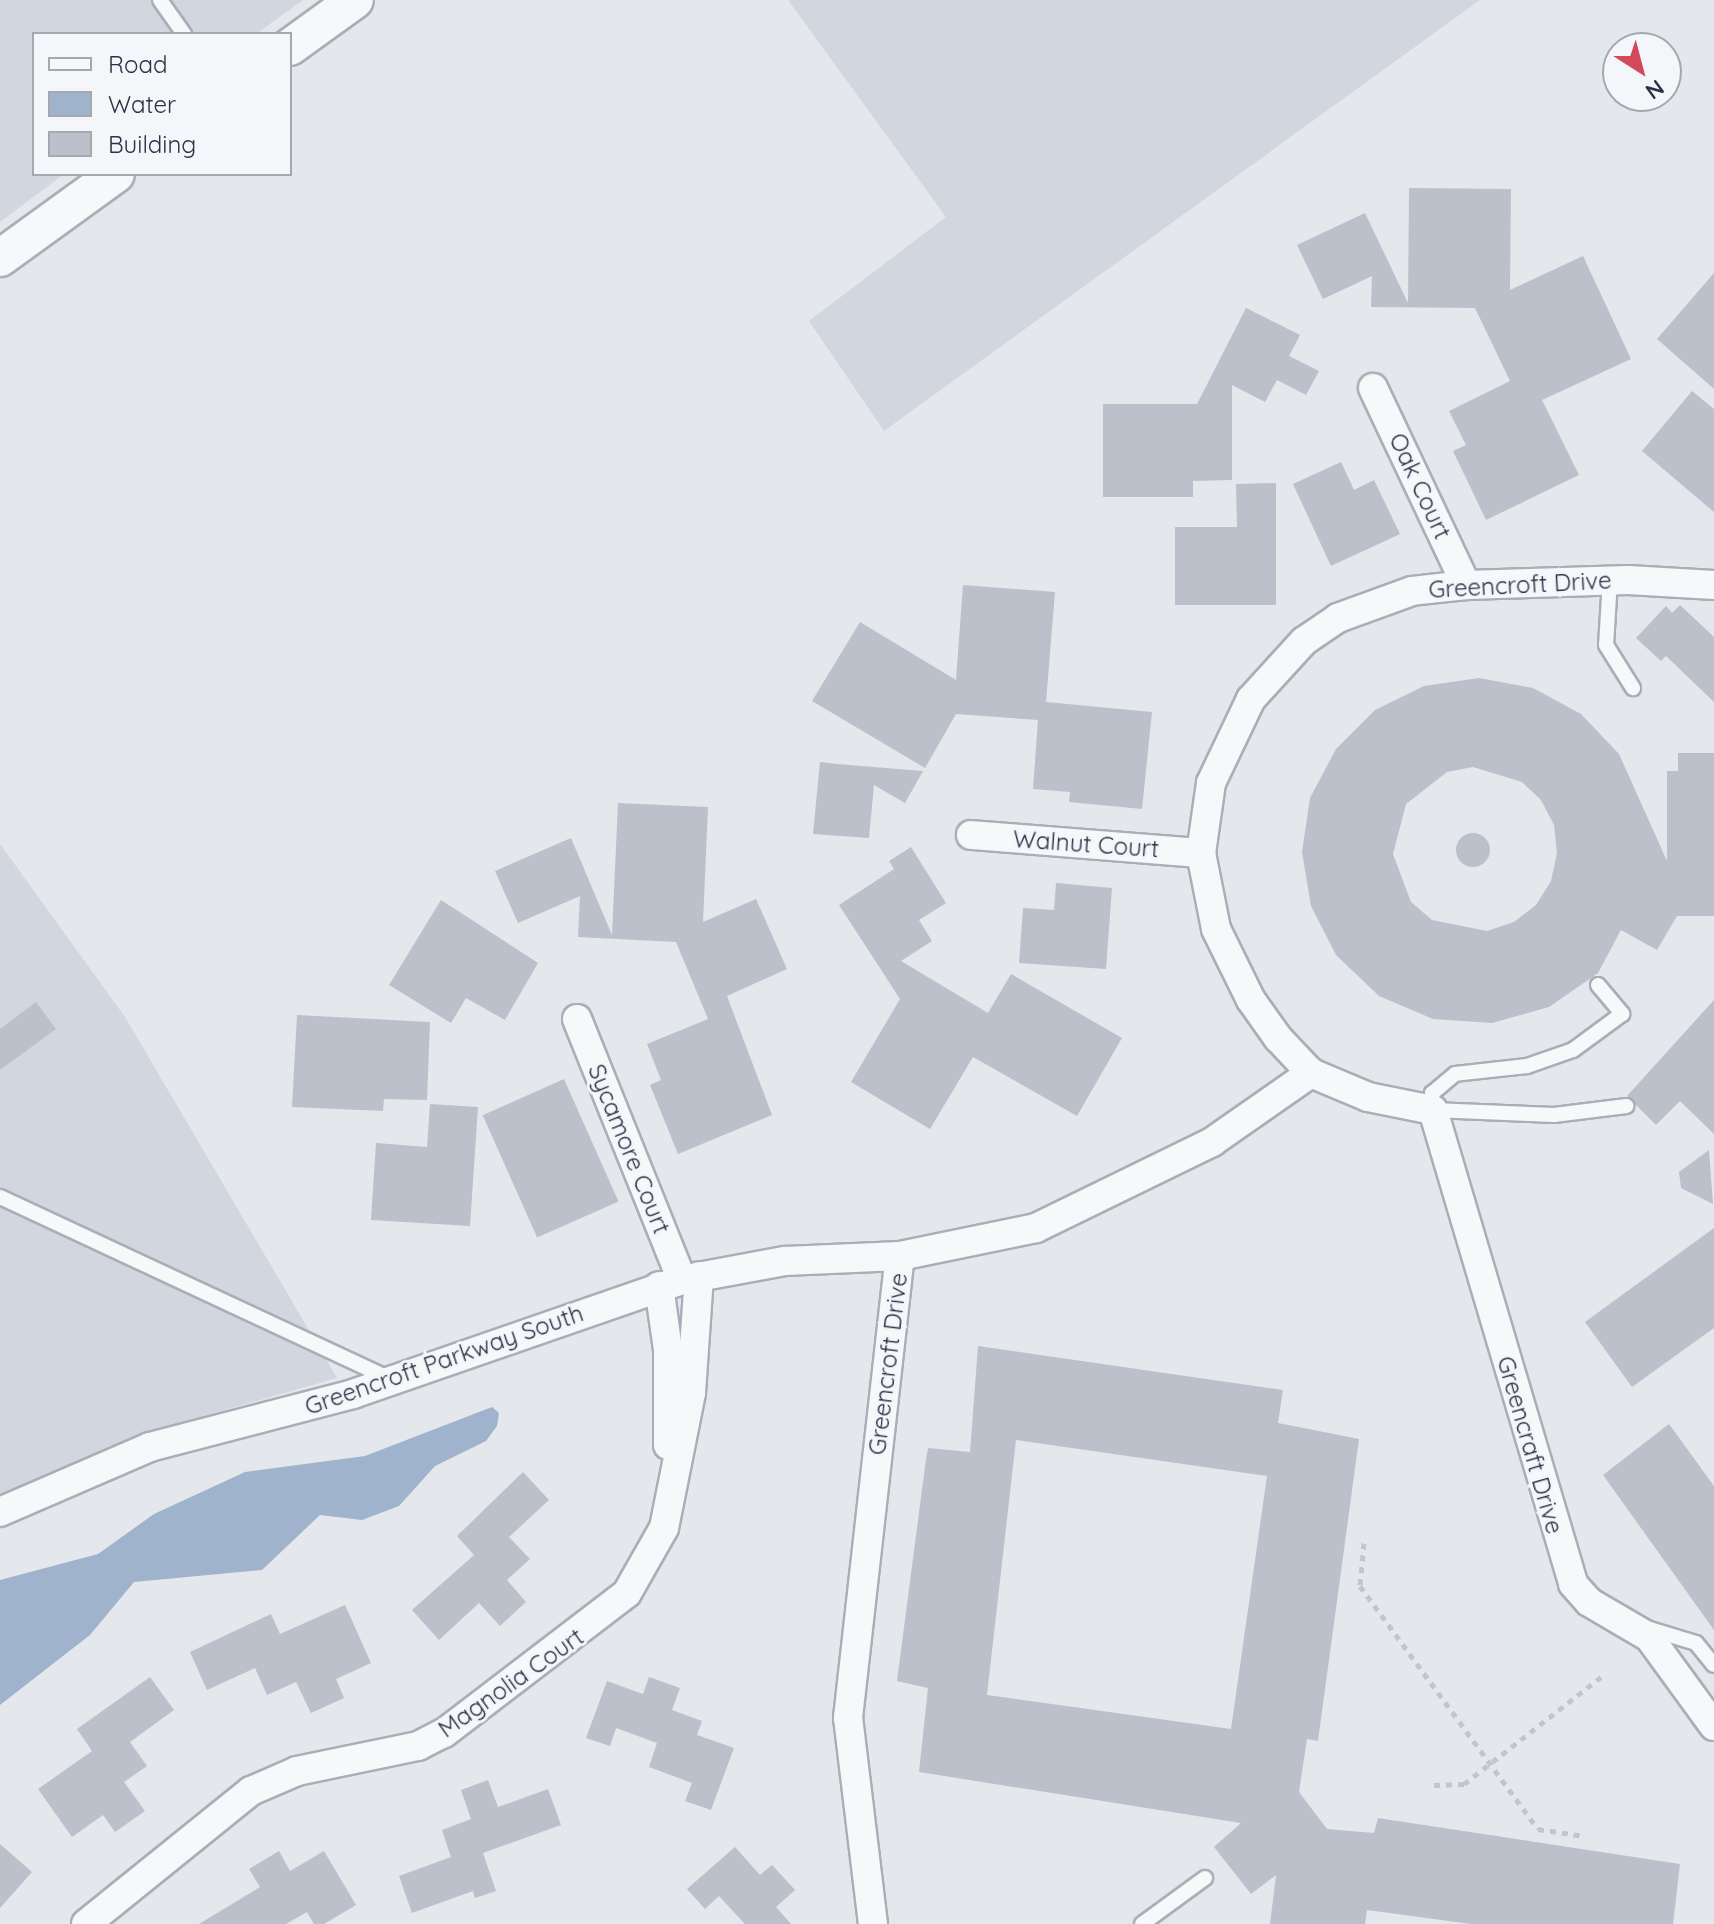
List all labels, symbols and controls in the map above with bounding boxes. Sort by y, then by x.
legend [32,32,292,176]
north arrow [1602,32,1682,112]
text: Road [108,49,168,79]
text: N [1640,74,1670,106]
text: Water [108,89,176,119]
text: Building [108,129,196,159]
street label: Oak Court [1383,428,1457,544]
street label: Greencroft Drive [1428,566,1612,604]
street label: Walnut Court [1012,825,1160,863]
street label: Sycamore Court [582,1060,676,1238]
street label: Greencroft Drive [863,1271,913,1457]
street label: Greencroft Parkway South [301,1299,587,1421]
street label: Greencraft Drive [1491,1353,1569,1537]
street label: Magnolia Court [433,1622,589,1744]

